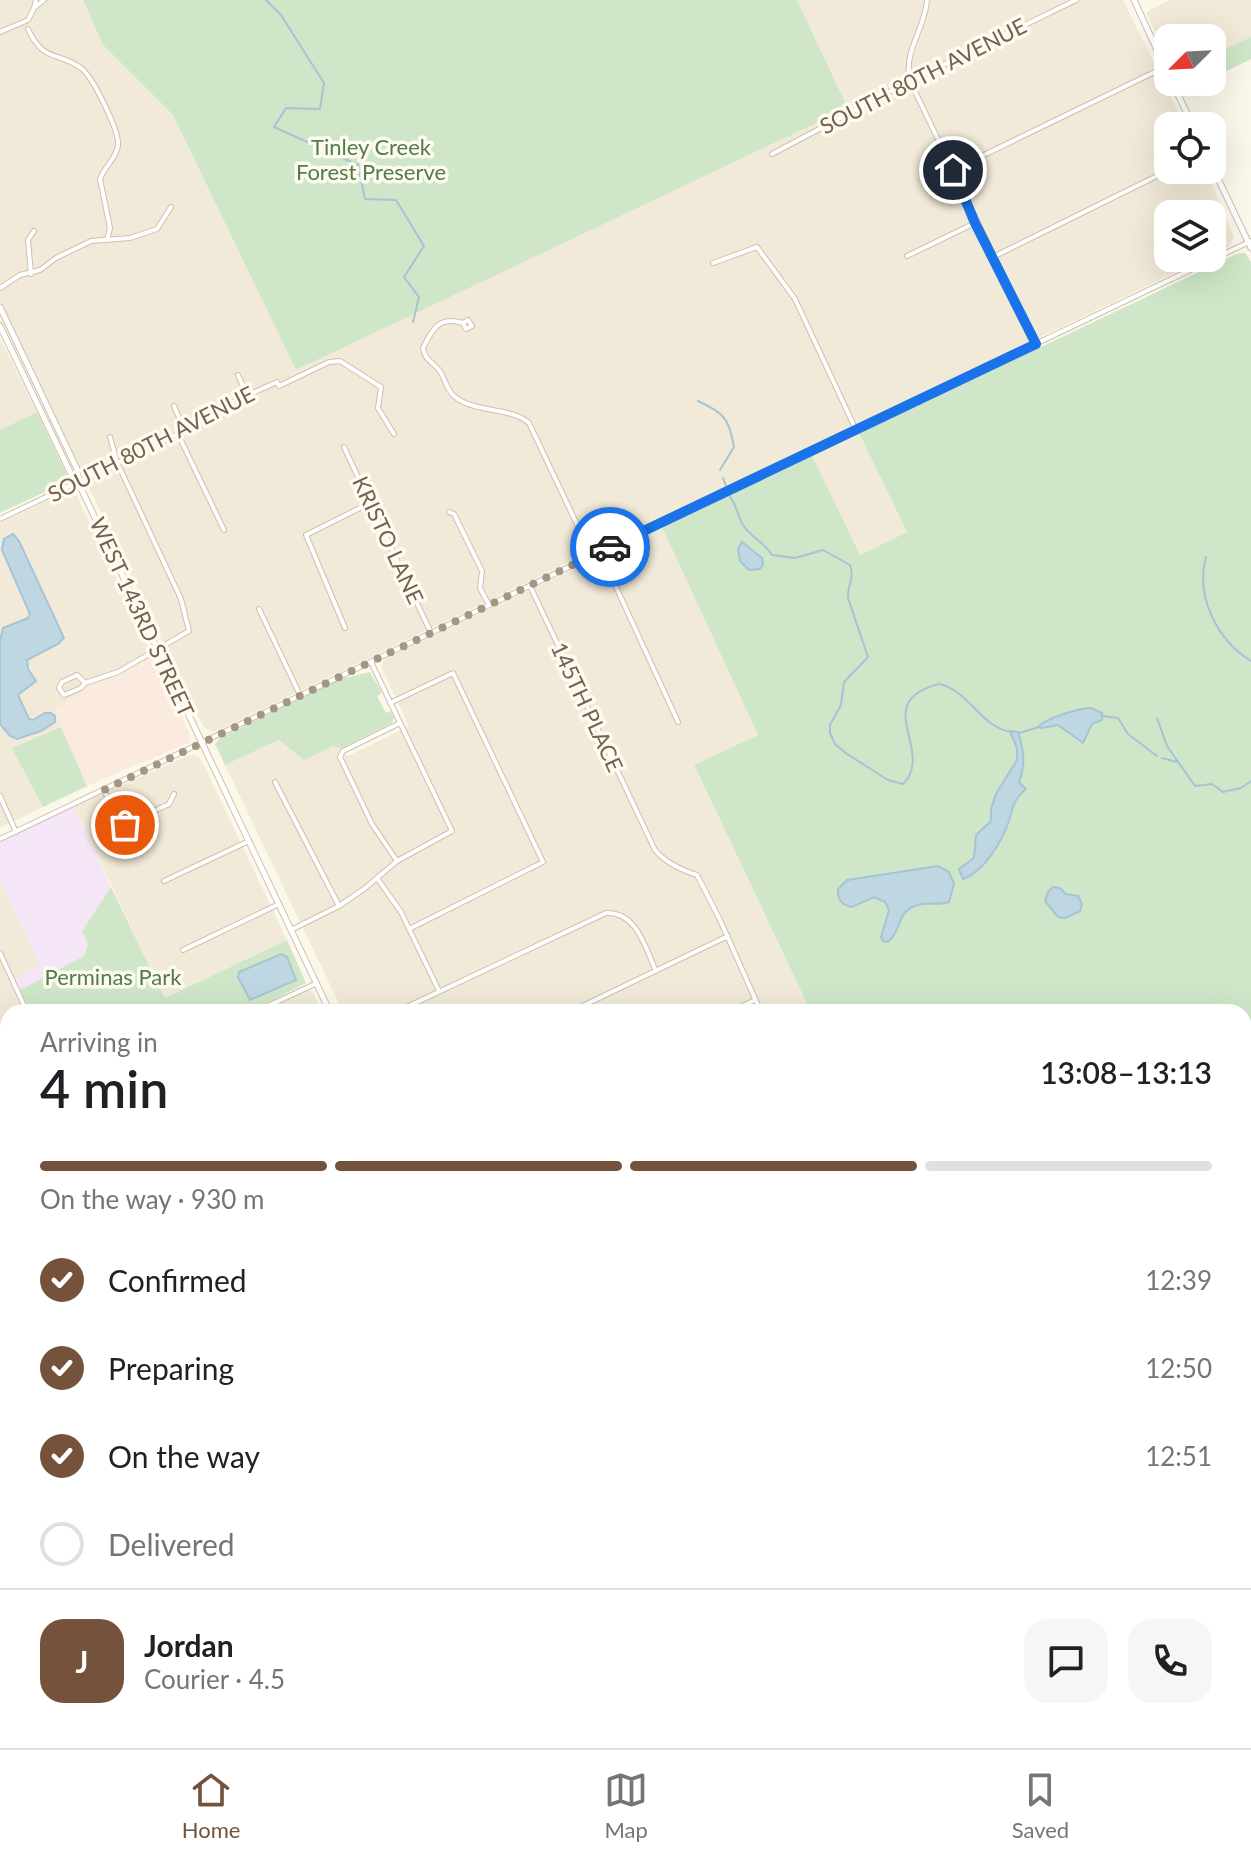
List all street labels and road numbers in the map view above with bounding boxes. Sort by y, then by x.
street label: SOUTH 80TH AVENUE [815,12,1031,139]
street label: SOUTH 80TH AVENUE [43,380,259,507]
street label: KRISTO LANE [347,472,430,608]
street label: WEST 143RD STREET [84,513,201,721]
street label: 145TH PLACE [546,638,629,776]

